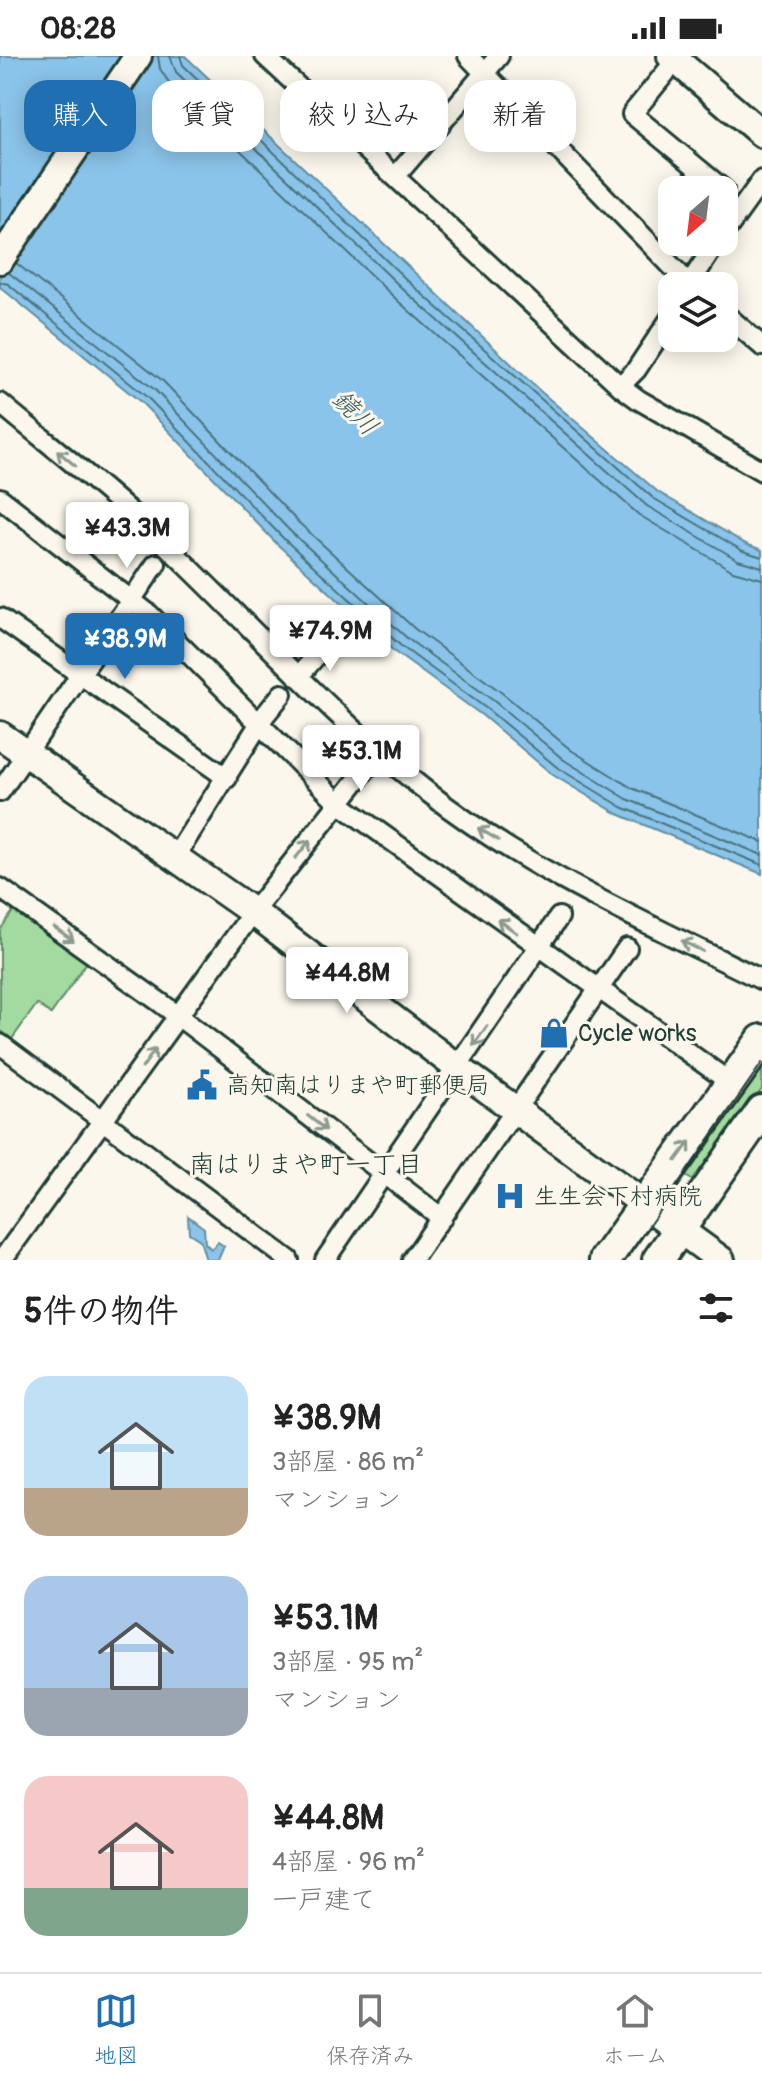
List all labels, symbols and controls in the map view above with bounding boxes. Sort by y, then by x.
text: 08:28 [40,10,116,47]
chip: 購入 [24,80,136,152]
chip: 賃貸 [152,80,264,152]
chip: 絞り込み [280,80,448,152]
chip: 新着 [464,80,576,152]
north arrow [658,176,738,256]
map controls [658,176,738,352]
button: layers [658,272,738,352]
water label: 鏡川 [325,383,385,443]
one-way arrow [57,449,77,467]
pin: ¥43.3M [62,502,192,570]
text: ¥43.3M [84,512,170,544]
pin: ¥74.9M [265,605,395,673]
pin: ¥38.9M [60,613,190,681]
text: ¥74.9M [288,615,372,647]
text: ¥38.9M [83,623,167,655]
pin: ¥53.1M [296,725,426,793]
text: ¥53.1M [320,735,402,767]
one-way arrow [477,825,500,841]
one-way arrow [294,839,312,860]
one-way arrow [497,917,518,934]
one-way arrow [52,925,74,942]
one-way arrow [681,937,705,953]
pin: ¥44.8M [282,947,412,1015]
text: ¥44.8M [304,957,390,989]
shop icon: Cycle works [537,1016,571,1050]
place label: Cycle works [578,1019,697,1048]
one-way arrow [472,1025,488,1047]
one-way arrow [141,1048,157,1070]
public building icon: 高知南はりまや町郵便局 [185,1068,219,1102]
place label: 高知南はりまや町郵便局 [226,1071,490,1100]
one-way arrow [306,1114,327,1131]
one-way arrow [675,1140,691,1162]
district label: 南はりまや町一丁目 [189,1149,423,1181]
hospital icon: 生生会下村病院 [493,1179,527,1213]
place label: 生生会下村病院 [534,1182,702,1211]
icon: filters [694,1286,738,1330]
text: 5件の物件 [24,1290,178,1333]
text: ¥38.9M [272,1397,381,1440]
icon: home [88,1408,184,1504]
text: 3部屋 · 86 m² [272,1446,424,1478]
text: マンション [272,1484,401,1516]
text: ¥53.1M [272,1597,378,1640]
icon: home [88,1608,184,1704]
text: 3部屋 · 95 m² [272,1646,423,1678]
text: マンション [272,1684,401,1716]
text: ¥44.8M [272,1797,384,1840]
icon: home [88,1808,184,1904]
text: 4部屋 · 96 m² [272,1846,425,1878]
text: 一戸建て [272,1884,376,1916]
tab: 地図 [94,1989,138,2070]
tab: 保存済み [326,1989,414,2070]
tab: ホーム [603,1989,668,2070]

